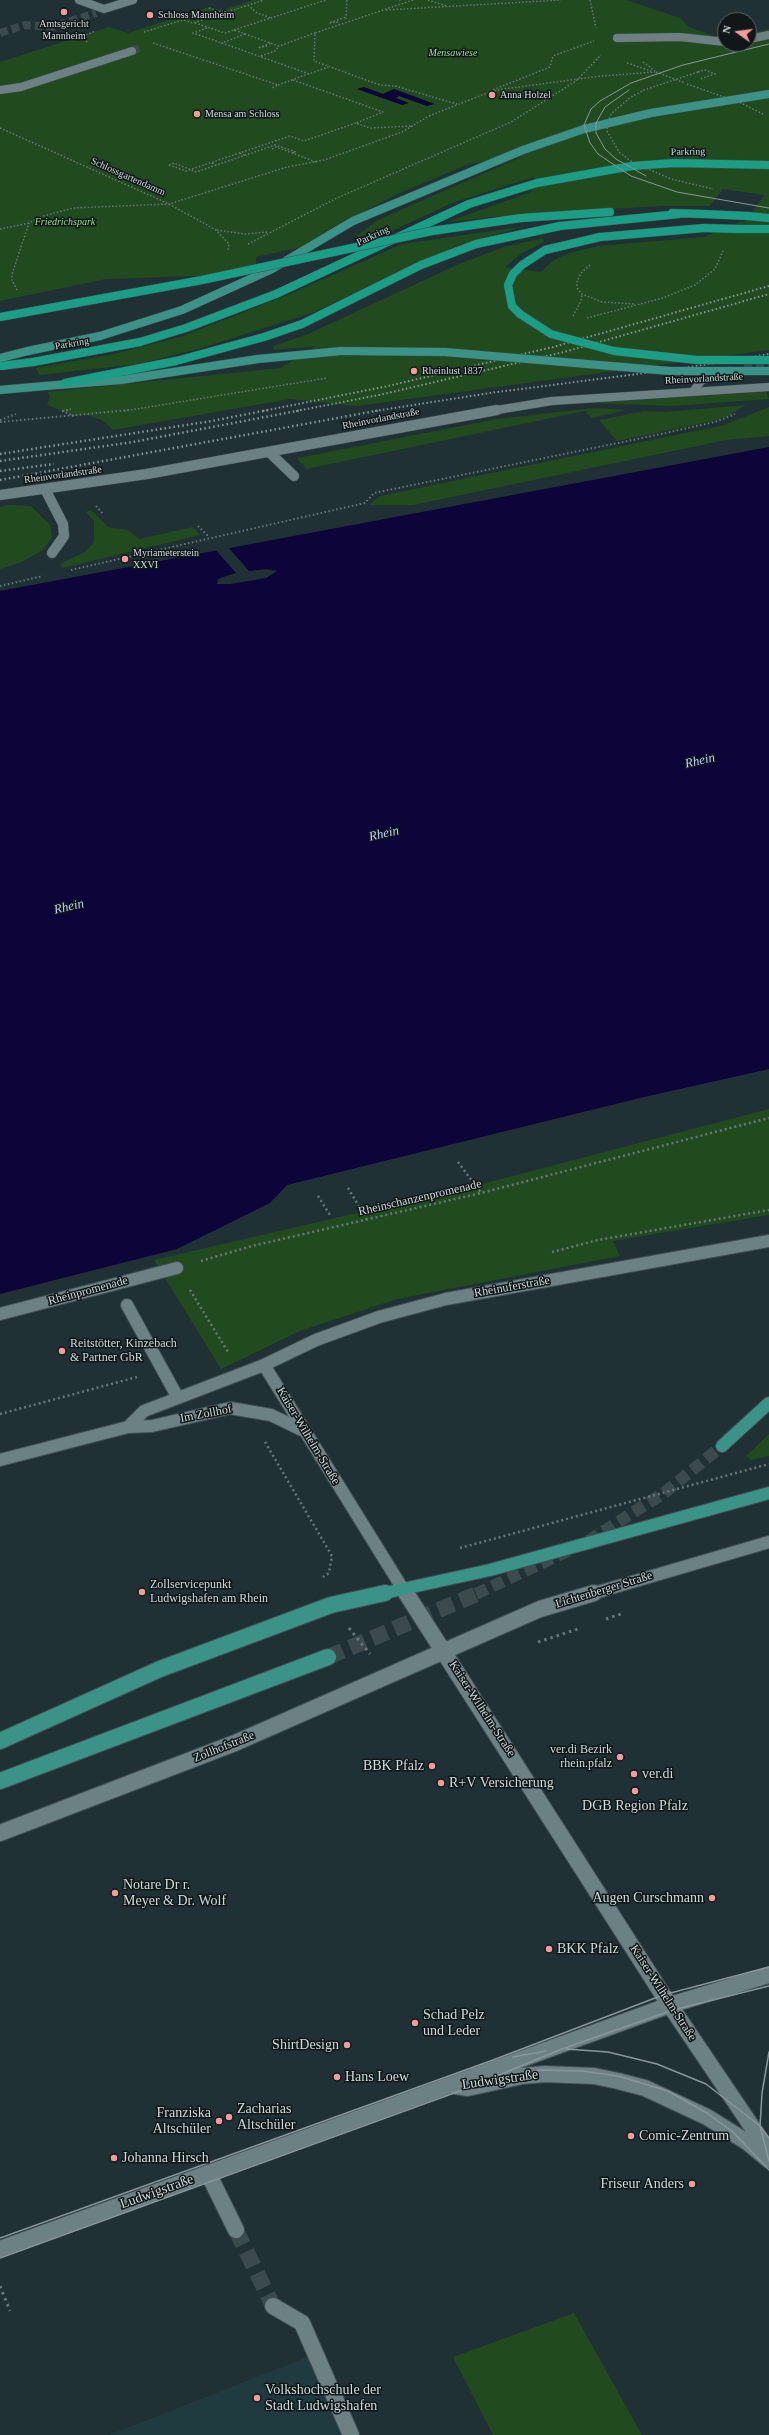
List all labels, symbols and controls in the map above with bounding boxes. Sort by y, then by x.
marker: Amtsgericht Mannheim [59,7,69,17]
place label: Schloss Mannheim [158,9,234,21]
marker: Schloss Mannheim [145,10,155,20]
north arrow [717,12,757,52]
place label: Amtsgericht Mannheim [39,18,89,42]
text: N [720,24,733,35]
park label: Mensawiese [429,47,477,59]
place label: Anna Holzel [500,89,551,101]
marker: Anna Holzel [487,90,497,100]
place label: Mensa am Schloss [205,108,279,120]
marker: Mensa am Schloss [192,109,202,119]
street label: Parkring [671,146,705,158]
street label: Schlossgartendamm [89,155,167,199]
park label: Friedrichspark [35,216,95,228]
street label: Parkring [355,223,391,249]
street label: Parkring [54,335,90,353]
place label: Rheinlust 1837 [422,365,483,377]
marker: Rheinlust 1837 [409,366,419,376]
street label: Rheinvorlandstraße [665,371,743,387]
street label: Rheinvorlandstraße [341,406,421,432]
street label: Rheinvorlandstraße [23,464,103,486]
place label: Myriameterstein XXVI [133,547,199,570]
marker: Myriameterstein XXVI [120,554,130,564]
water label: Rhein [683,750,717,772]
water label: Rhein [367,823,401,845]
water label: Rhein [52,896,86,918]
street label: Rheinschanzenpromenade [357,1177,483,1219]
street label: Rheinpromenade [47,1273,129,1309]
street label: Rheinuferstraße [473,1273,551,1301]
place label: Reitstötter, Kinzebach & Partner GbR [70,1337,177,1365]
marker: Reitstötter, Kinzebach & Partner GbR [57,1346,67,1356]
street label: Kaiser-Wilhelm-Straße [273,1385,343,1487]
street label: Im Zollhof [179,1402,233,1426]
street label: Lichtenberger Straße [554,1568,654,1612]
place label: Zollservicepunkt Ludwigshafen am Rhein [150,1578,268,1606]
marker: Zollservicepunkt Ludwigshafen am Rhein [137,1587,147,1597]
street label: Kaiser-Wilhelm-Straße [446,1658,518,1760]
street label: Zollhofstraße [191,1728,257,1766]
place label: ver.di Bezirk rhein.pfalz [550,1743,612,1771]
marker: ver.di Bezirk rhein.pfalz [615,1752,625,1762]
place label: BBK Pfalz [363,1758,424,1774]
marker: BBK Pfalz [427,1761,437,1771]
place label: ver.di [642,1766,673,1782]
marker: ver.di [629,1769,639,1779]
place label: R+V Versicherung [449,1775,554,1791]
marker: R+V Versicherung [436,1778,446,1788]
marker: DGB Region Pfalz [630,1786,640,1796]
place label: DGB Region Pfalz [582,1798,688,1814]
place label: Notare Dr r. Meyer & Dr. Wolf [123,1877,226,1910]
marker: Notare Dr r. Meyer & Dr. Wolf [110,1888,120,1898]
place label: Augen Curschmann [592,1890,704,1906]
marker: Augen Curschmann [707,1893,717,1903]
place label: BKK Pfalz [557,1941,619,1957]
street label: Kaiser-Wilhelm-Straße [627,1942,699,2044]
marker: BKK Pfalz [544,1944,554,1954]
place label: Schad Pelz und Leder [423,2007,485,2040]
marker: Schad Pelz und Leder [410,2018,420,2028]
place label: ShirtDesign [272,2037,339,2053]
marker: ShirtDesign [342,2040,352,2050]
street label: Ludwigstraße [461,2066,539,2094]
place label: Hans Loew [345,2069,409,2085]
marker: Hans Loew [332,2072,342,2082]
place label: Zacharias Altschüler [237,2101,295,2134]
place label: Franziska Altschüler [153,2105,211,2138]
marker: Zacharias Altschüler [224,2112,234,2122]
marker: Franziska Altschüler [214,2116,224,2126]
place label: Comic-Zentrum [639,2128,729,2144]
marker: Comic-Zentrum [626,2131,636,2141]
place label: Johanna Hirsch [122,2150,209,2166]
marker: Johanna Hirsch [109,2153,119,2163]
street label: Ludwigstraße [118,2171,196,2213]
place label: Friseur Anders [600,2176,684,2192]
marker: Friseur Anders [687,2179,697,2189]
place label: Volkshochschule der Stadt Ludwigshafen [265,2382,381,2414]
marker: Volkshochschule der Stadt Ludwigshafen [252,2393,262,2403]

